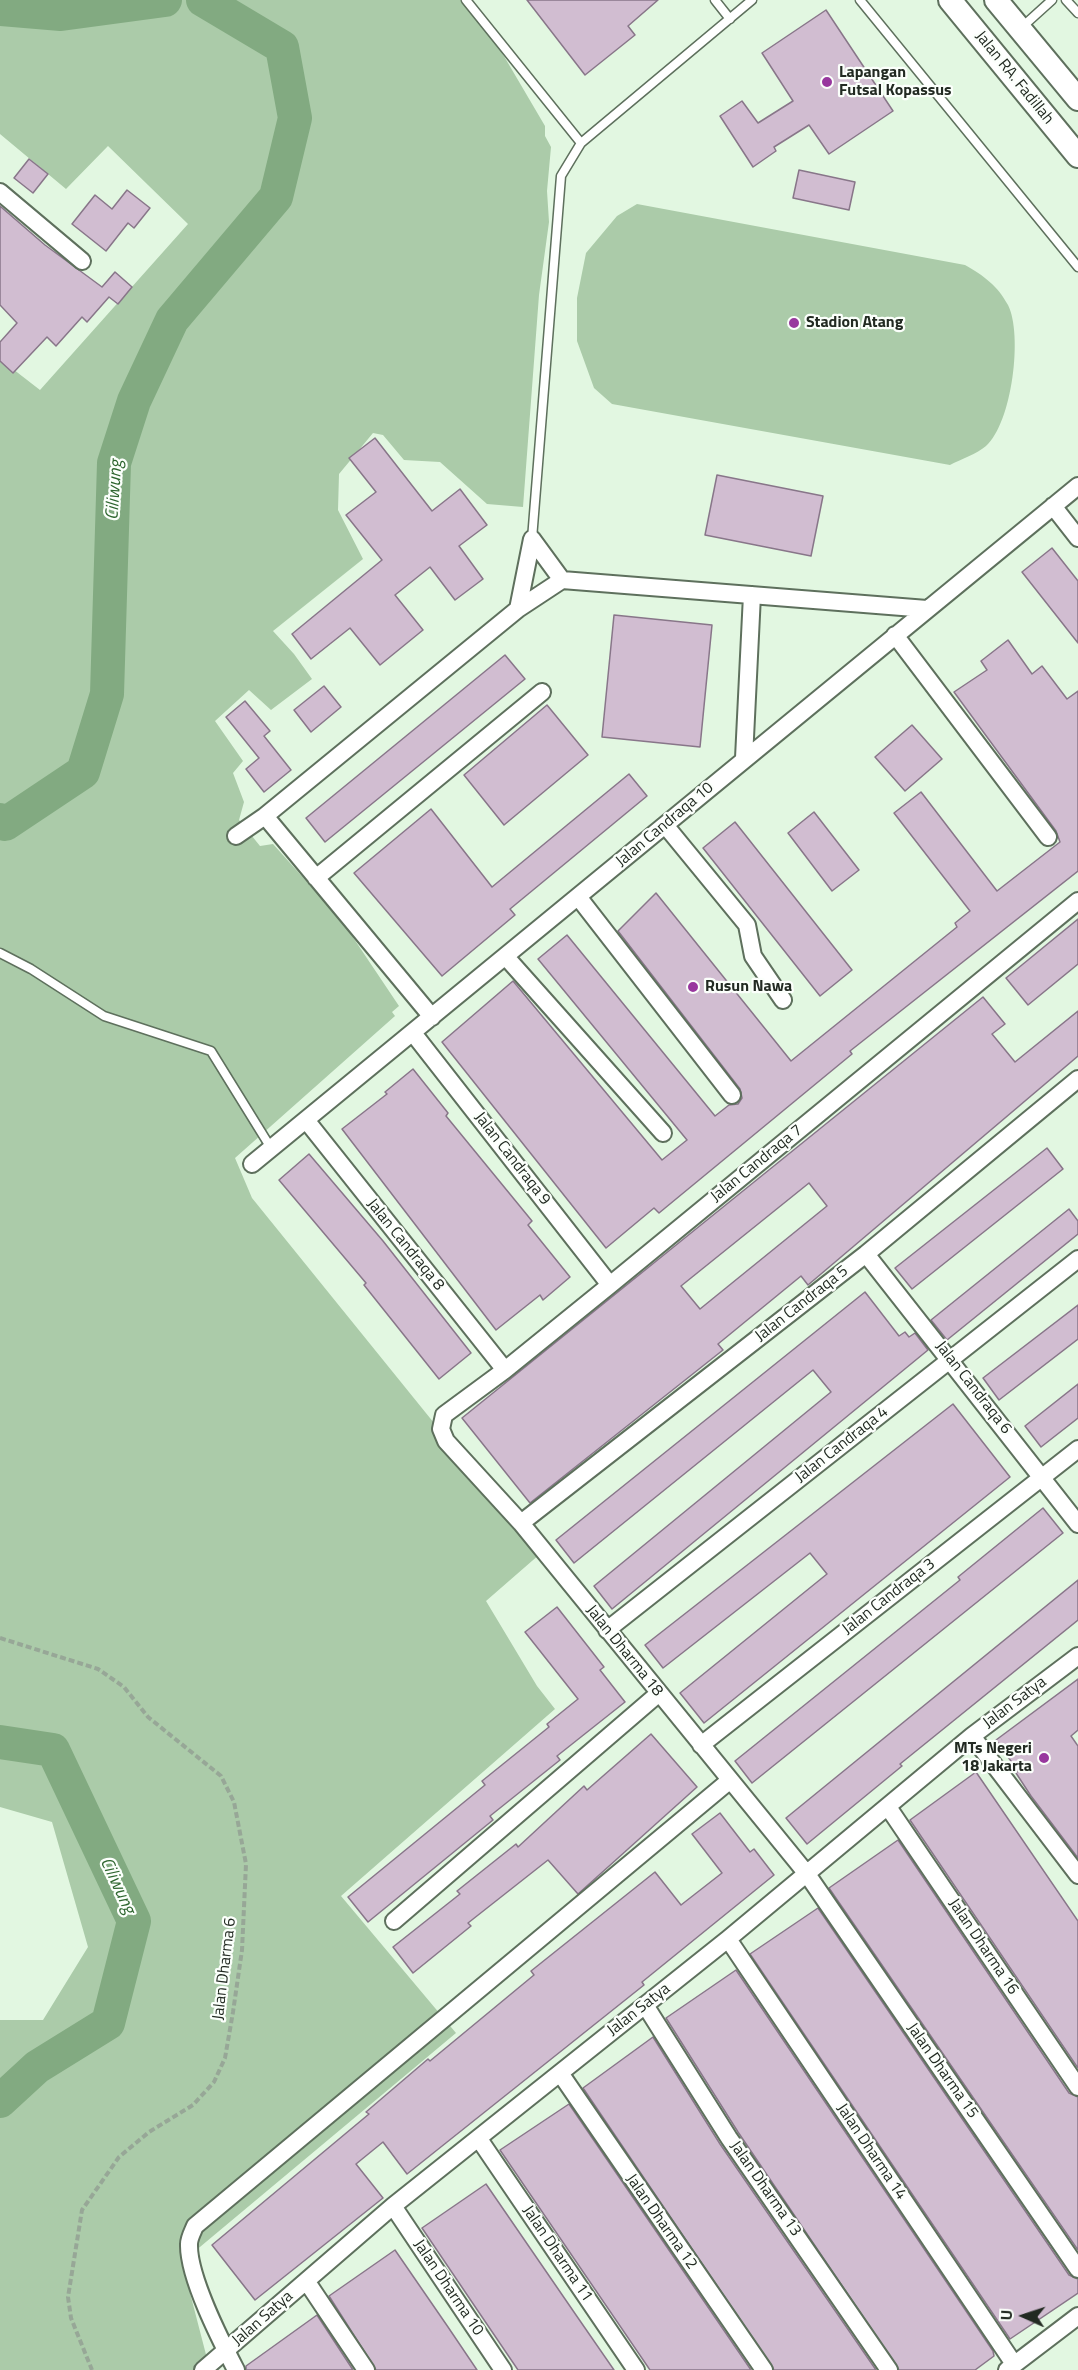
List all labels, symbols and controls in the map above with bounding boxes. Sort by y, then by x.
street label: Jalan RA. Fadillah [970,27,1058,129]
place label: Lapangan Futsal Kopassus [839,63,952,101]
marker: Lapangan Futsal Kopassus [820,75,834,89]
place label: Stadion Atang [806,313,903,333]
marker: Stadion Atang [787,316,801,330]
water label: Ciliwung [102,459,128,521]
street label: Jalan Candraqa 10 [612,779,718,871]
place label: Rusun Nawa [705,977,792,997]
marker: Rusun Nawa [686,980,700,994]
street label: Jalan Candraqa 9 [470,1109,554,1209]
street label: Jalan Candraqa 7 [707,1121,807,1207]
street label: Jalan Candraqa 8 [362,1195,448,1295]
street label: Jalan Candraqa 5 [752,1262,852,1346]
street label: Jalan Candraqa 6 [931,1338,1015,1438]
street label: Jalan Candraqa 4 [792,1403,892,1487]
street label: Jalan Candraqa 3 [839,1555,939,1639]
street label: Jalan Dharma 18 [581,1602,667,1700]
street label: Jalan Satya [980,1673,1050,1733]
place label: MTs Negeri 18 Jakarta [954,1739,1032,1777]
marker: MTs Negeri 18 Jakarta [1037,1751,1051,1765]
water label: Ciliwung [95,1854,139,1918]
street label: Jalan Dharma 16 [944,1895,1022,1999]
street label: Jalan Dharma 6 [209,1917,241,2021]
street label: Jalan Satya [604,1980,674,2040]
street label: Jalan Dharma 15 [902,2020,982,2122]
street label: Jalan Dharma 14 [832,2100,910,2204]
street label: Jalan Dharma 13 [725,2138,805,2240]
street label: Jalan Dharma 12 [621,2171,701,2273]
street label: Jalan Dharma 11 [518,2202,596,2306]
street label: Jalan Dharma 10 [409,2236,487,2340]
north arrow [994,2286,1054,2346]
street label: Jalan Satya [229,2287,297,2351]
text: U [994,2309,1018,2321]

